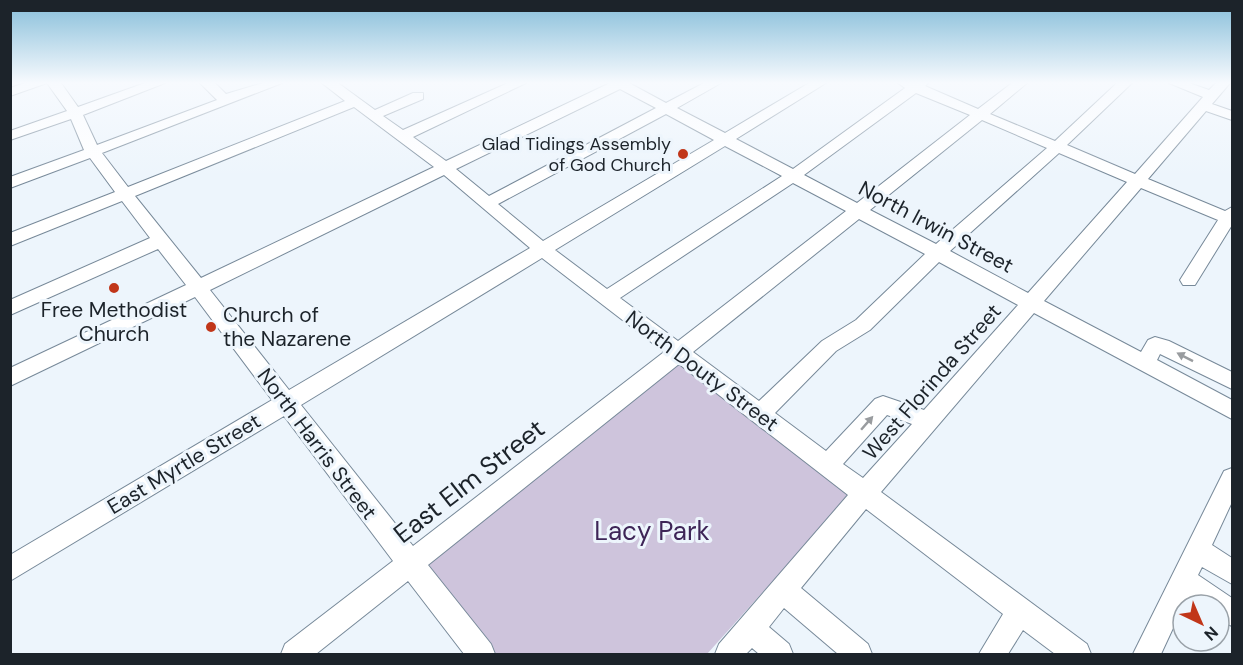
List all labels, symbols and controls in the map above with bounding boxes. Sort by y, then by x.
place label: Glad Tidings Assembly of God Church [482,132,671,177]
marker: Glad Tidings Assembly of God Church [676,147,690,161]
street label: North Irwin Street [854,174,1018,280]
marker: Free Methodist Church [107,281,121,295]
place label: Free Methodist Church [41,296,187,348]
street label: West Florinda Street [856,298,1008,466]
place label: Church of the Nazarene [223,301,351,353]
street label: North Douty Street [620,304,784,438]
marker: Church of the Nazarene [204,320,218,334]
one-way arrow [1176,352,1193,362]
street label: North Harris Street [251,363,383,525]
street label: East Myrtle Street [102,407,266,521]
street label: East Elm Street [387,411,551,551]
one-way arrow [861,415,874,431]
park label: Lacy Park [594,514,710,548]
north arrow [1171,593,1231,653]
text: N [1200,622,1223,645]

